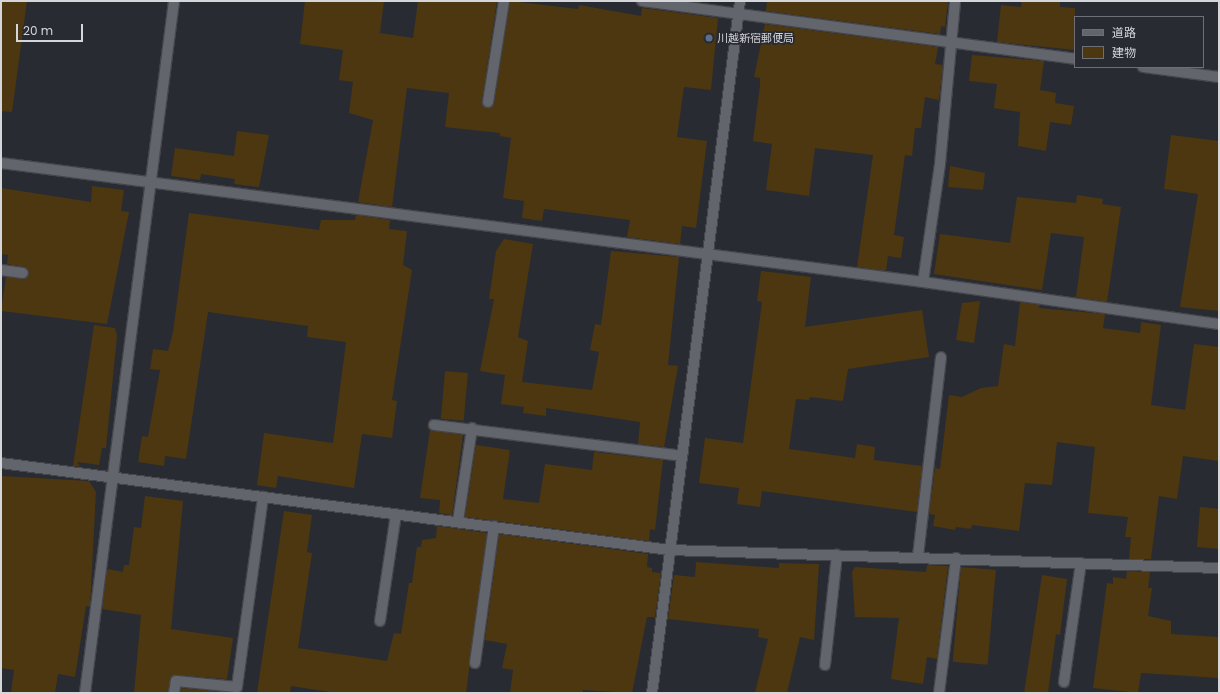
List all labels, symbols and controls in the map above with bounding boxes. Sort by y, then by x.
scale bar [18,16,85,42]
legend [1074,16,1204,68]
text: 20 m [23,22,53,39]
text: 道路 [1112,24,1136,41]
place label: 川越新宿郵便局 [717,31,794,45]
marker: 川越新宿郵便局 [704,33,714,43]
text: 建物 [1112,44,1136,61]

